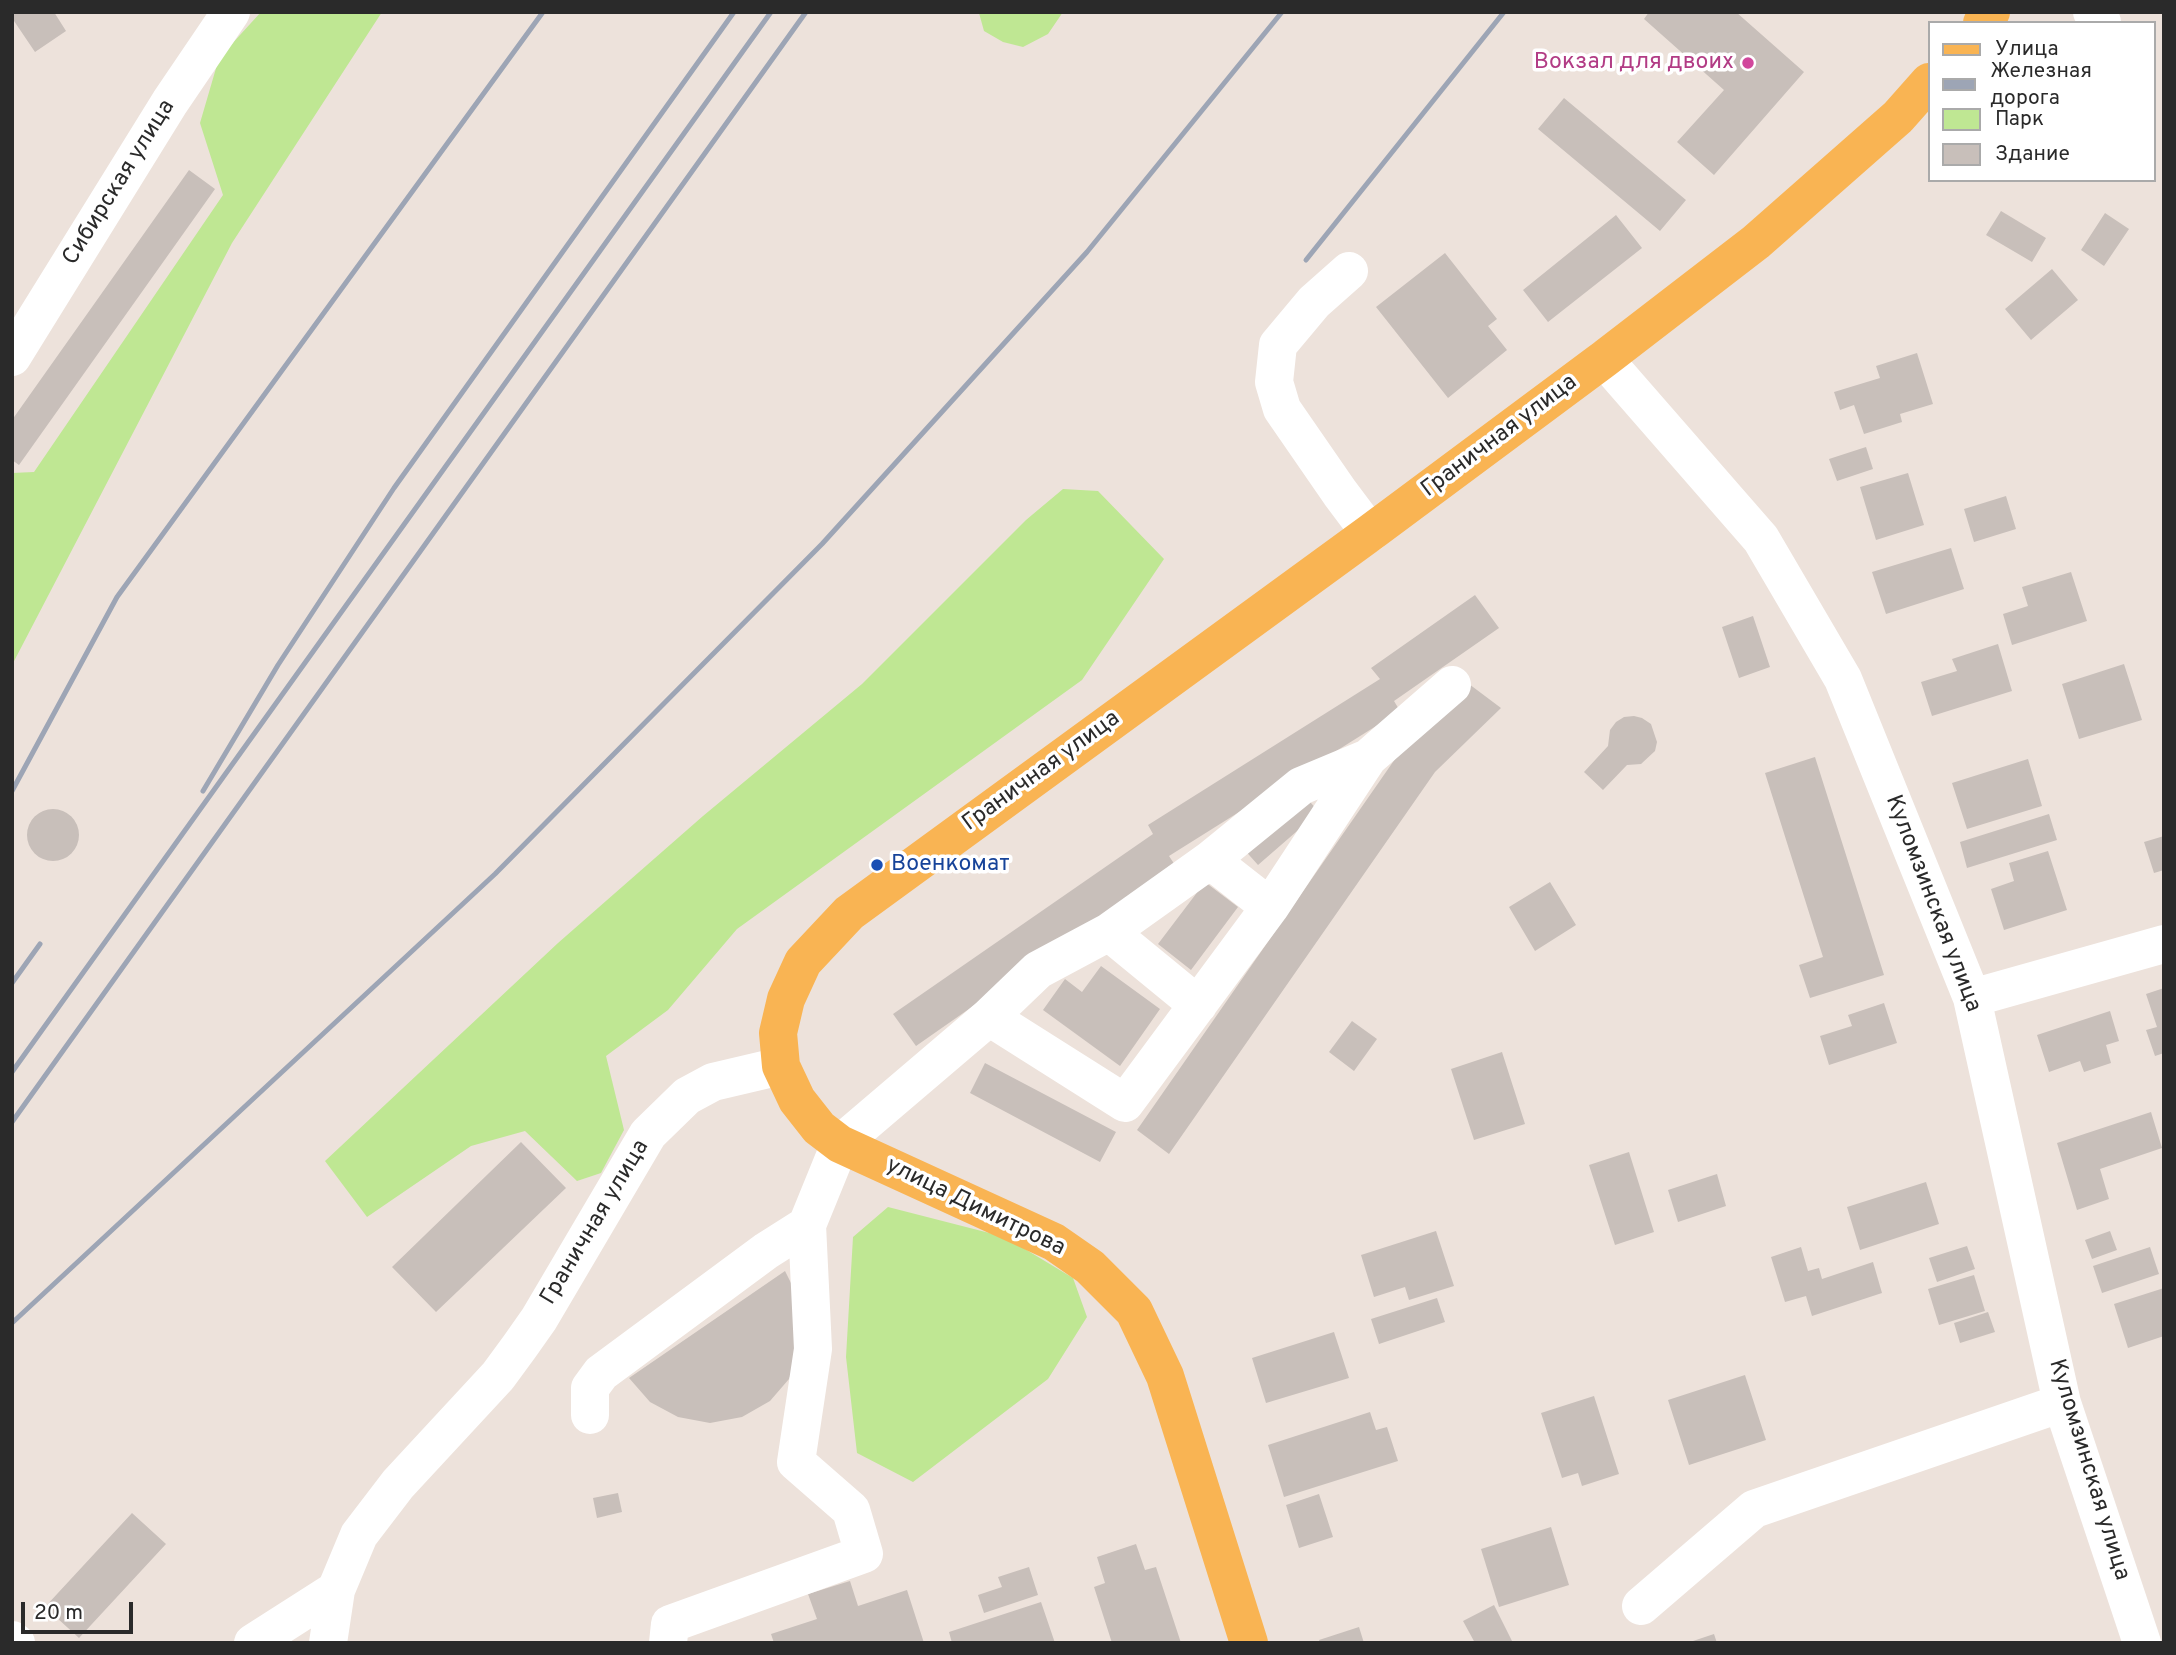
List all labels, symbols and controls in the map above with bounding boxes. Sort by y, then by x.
legend [1927,21,2155,182]
text: Улица [1995,36,2059,63]
place label: Вокзал для двоих [1534,49,1734,77]
marker: Вокзал для двоих [1740,55,1756,71]
text: Железная дорога [1990,58,2092,112]
street label: Сибирская улица [58,95,182,271]
text: Парк [1995,106,2044,133]
text: Здание [1995,141,2070,168]
street label: Граничная улица [1417,370,1583,504]
street label: Граничная улица [958,706,1126,838]
street label: Куломзинская улица [1878,792,1986,1016]
place label: Военкомат [891,851,1010,879]
marker: Военкомат [869,857,885,873]
street label: Граничная улица [536,1136,656,1310]
street label: улица Димитрова [881,1153,1069,1263]
street label: Куломзинская улица [2041,1356,2135,1584]
scale bar [24,1588,136,1632]
text: 20 m [34,1600,83,1627]

